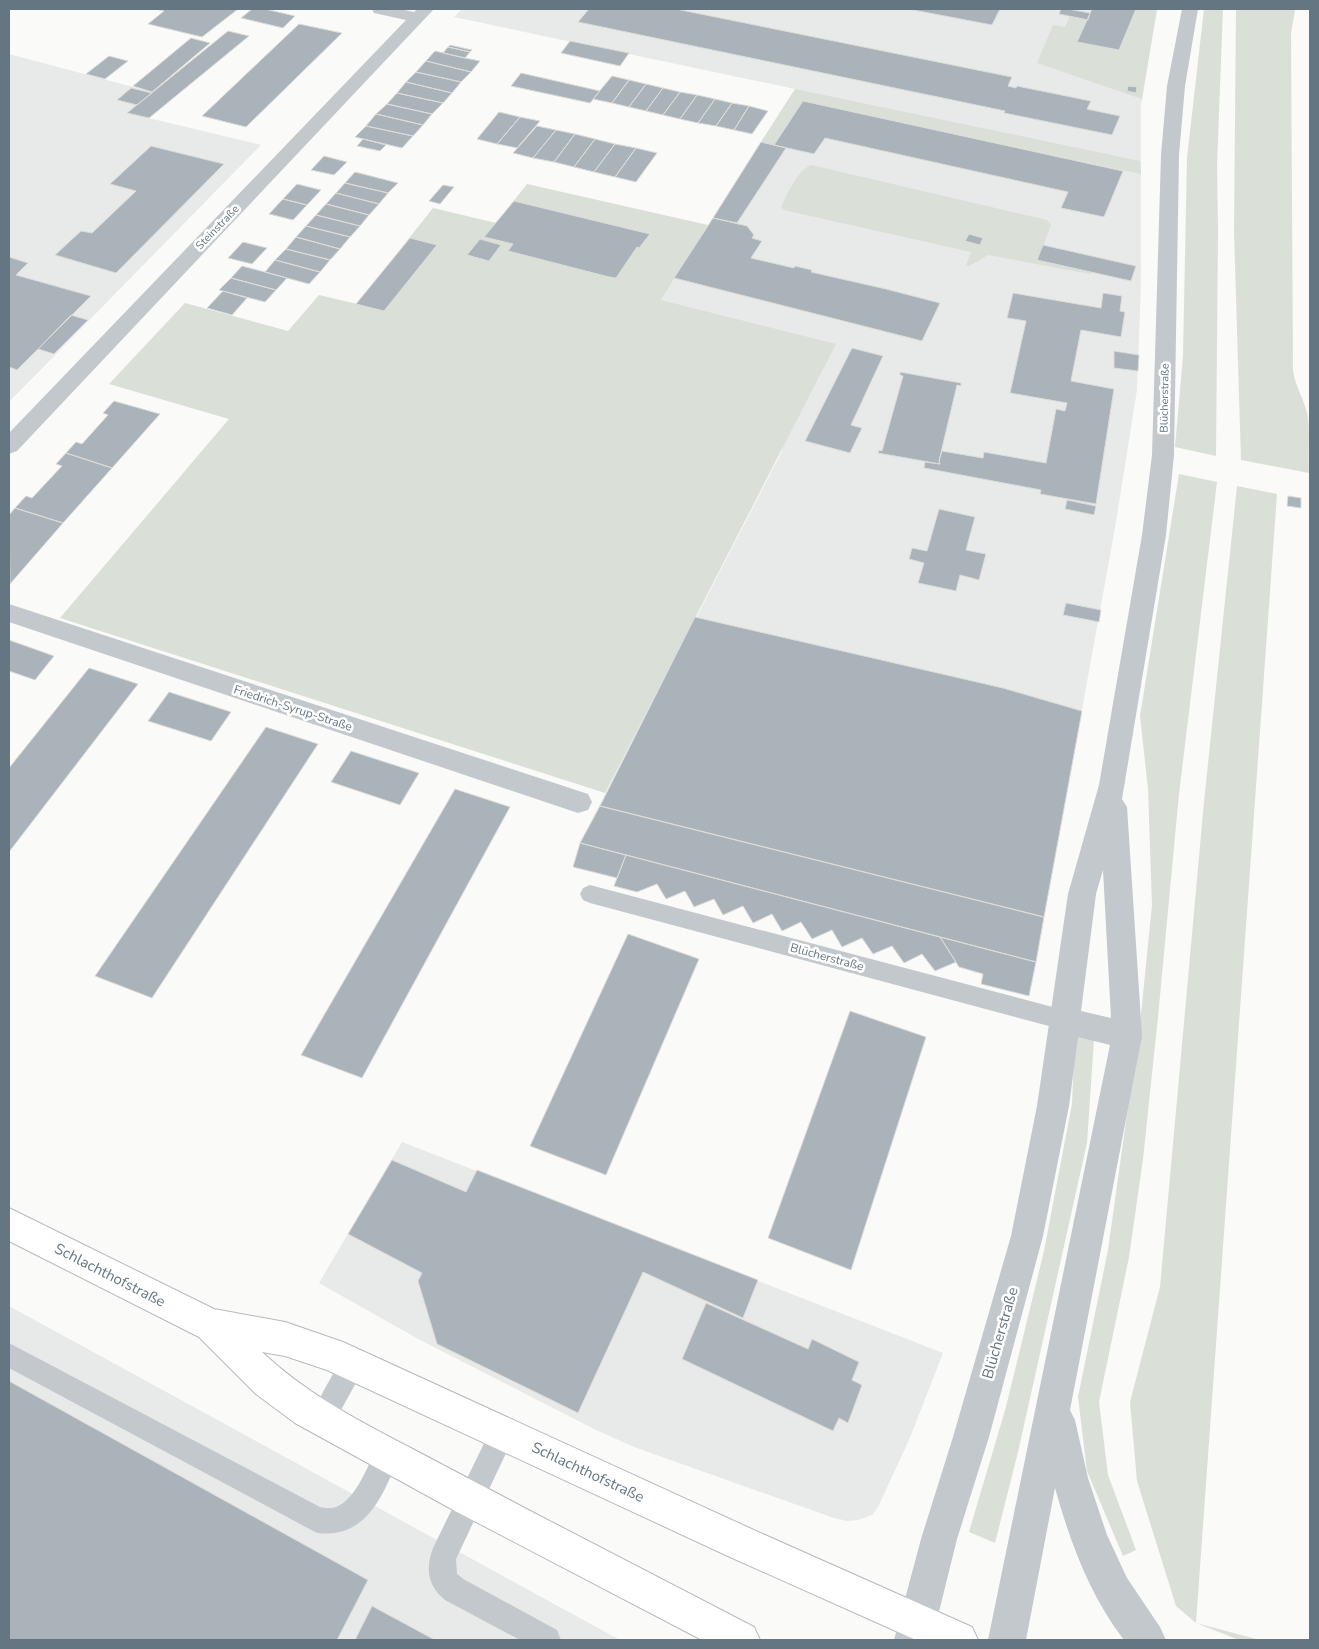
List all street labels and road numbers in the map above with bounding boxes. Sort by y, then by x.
street label: Steinstraße [192,202,243,253]
street label: Blücherstraße [1156,363,1173,433]
street label: Friedrich-Syrup-Straße [232,681,354,735]
street label: Blücherstraße [788,939,866,975]
street label: Schlachthofstraße [51,1238,169,1312]
street label: Blücherstraße [977,1285,1023,1381]
street label: Schlachthofstraße [528,1437,648,1507]

